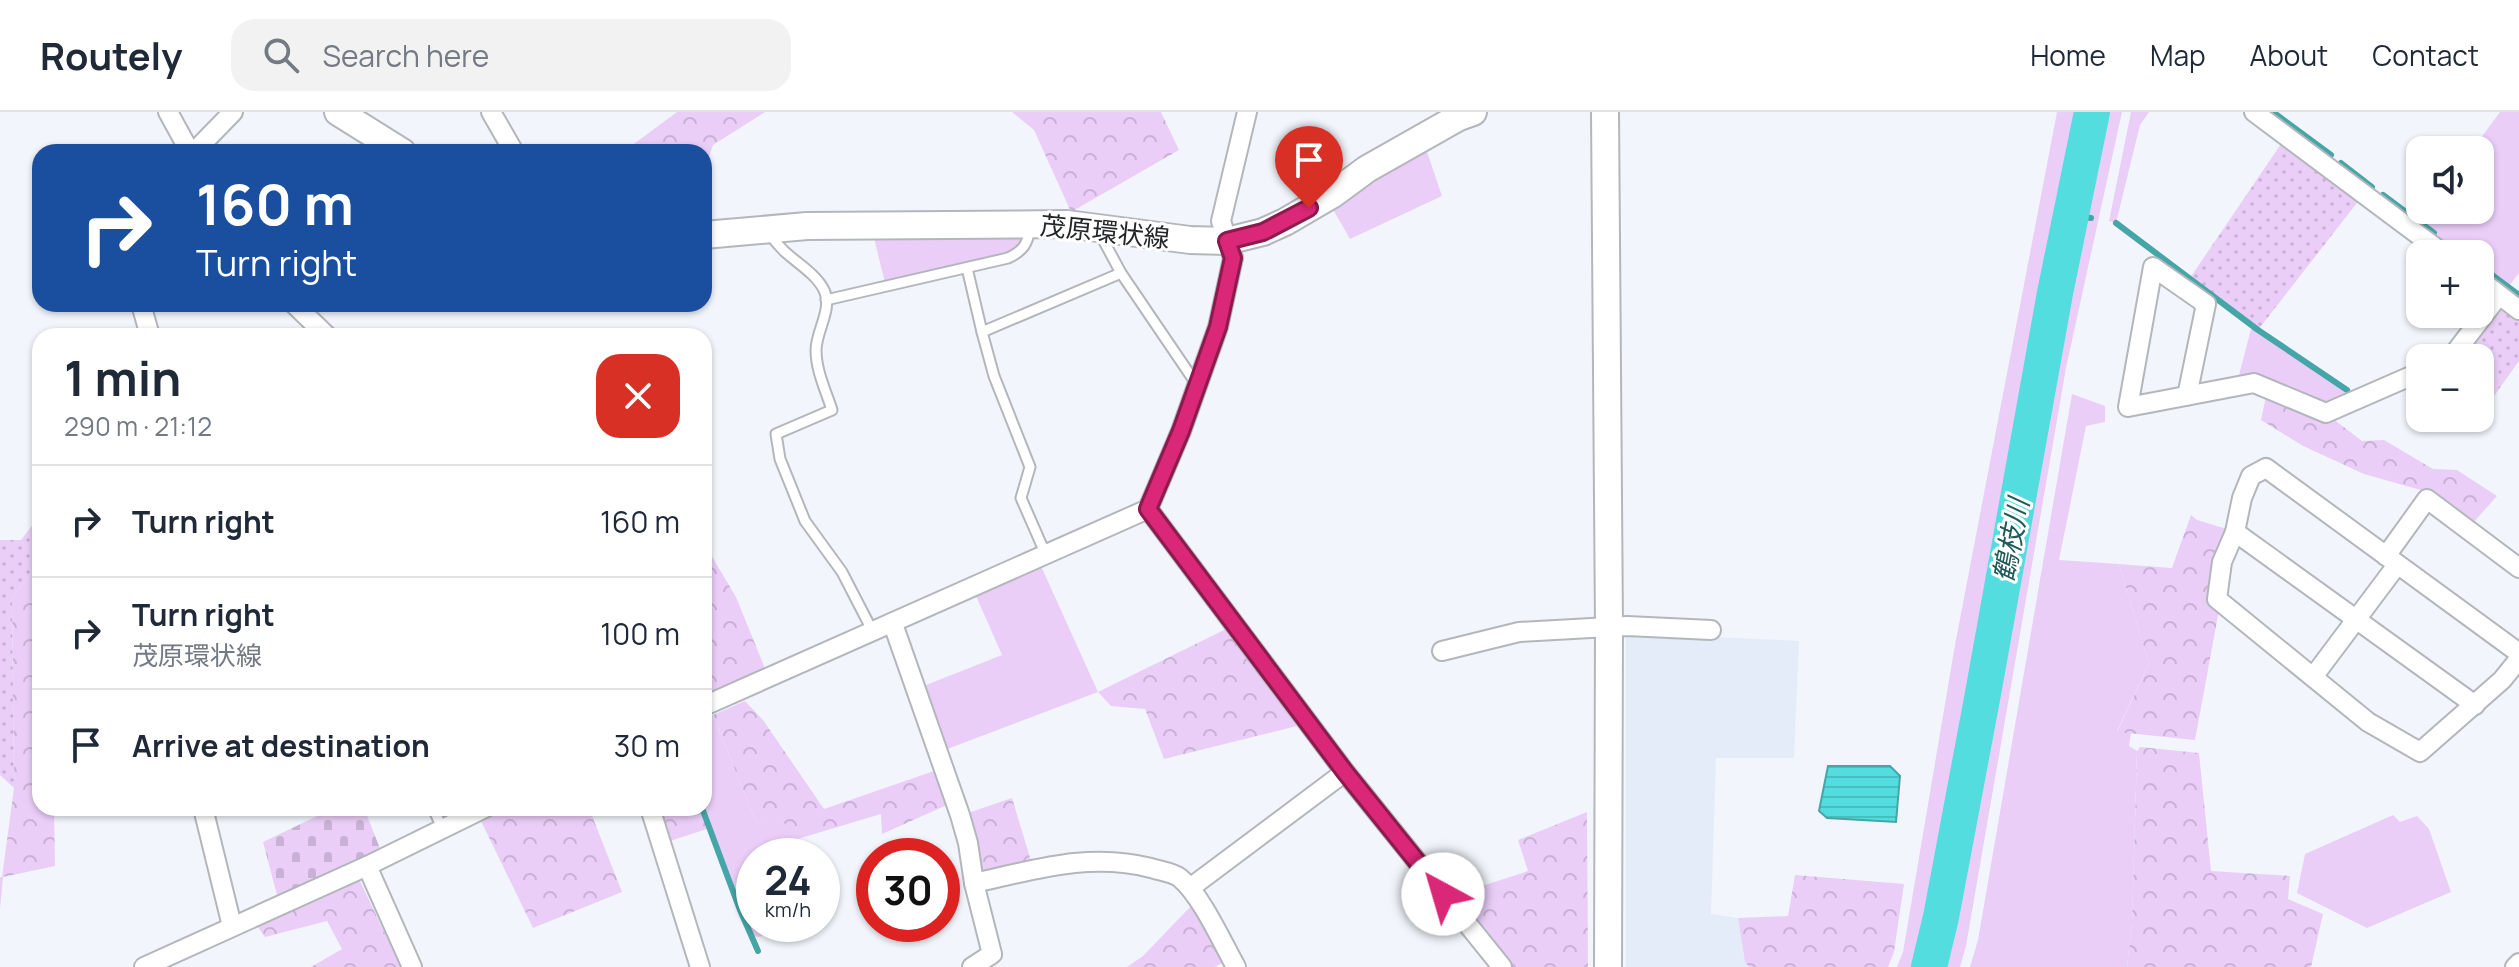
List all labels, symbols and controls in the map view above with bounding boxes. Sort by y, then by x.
search box [231,19,791,91]
text: Routely [40,29,183,81]
icon: search [259,33,303,77]
text: Search here [323,35,489,76]
text: Home [2030,36,2106,74]
text: Map [2150,36,2206,74]
text: About [2250,36,2328,74]
text: Contact [2372,36,2479,74]
pin [1275,126,1343,208]
map controls [2406,136,2494,432]
button: sound [2406,136,2494,224]
icon: arrive [1287,138,1331,182]
text: 160 m [196,165,354,242]
icon: right [64,176,168,280]
street label: 茂原環状線 [1038,206,1172,256]
text: Turn right [196,238,357,287]
button: + [2406,240,2494,328]
button: − [2406,344,2494,432]
text: 1 min [64,345,181,410]
button: close [596,354,680,438]
text: 290 m · 21:12 [64,408,212,444]
water label: 鶴枝川 [1983,492,2037,585]
icon: right [64,499,108,543]
text: Turn right [132,501,275,542]
text: 160 m [600,501,680,542]
text: Turn right [132,594,275,635]
icon: right [64,611,108,655]
text: 100 m [600,613,680,654]
text: 茂原環状線 [132,637,262,673]
icon: arrive [64,723,108,767]
text: Arrive at destination [132,725,430,766]
text: 30 m [614,725,680,766]
speed limit sign: 30 [856,838,960,942]
text: 24 [764,852,812,907]
position arrow [1401,852,1485,936]
text: km/h [765,896,811,923]

